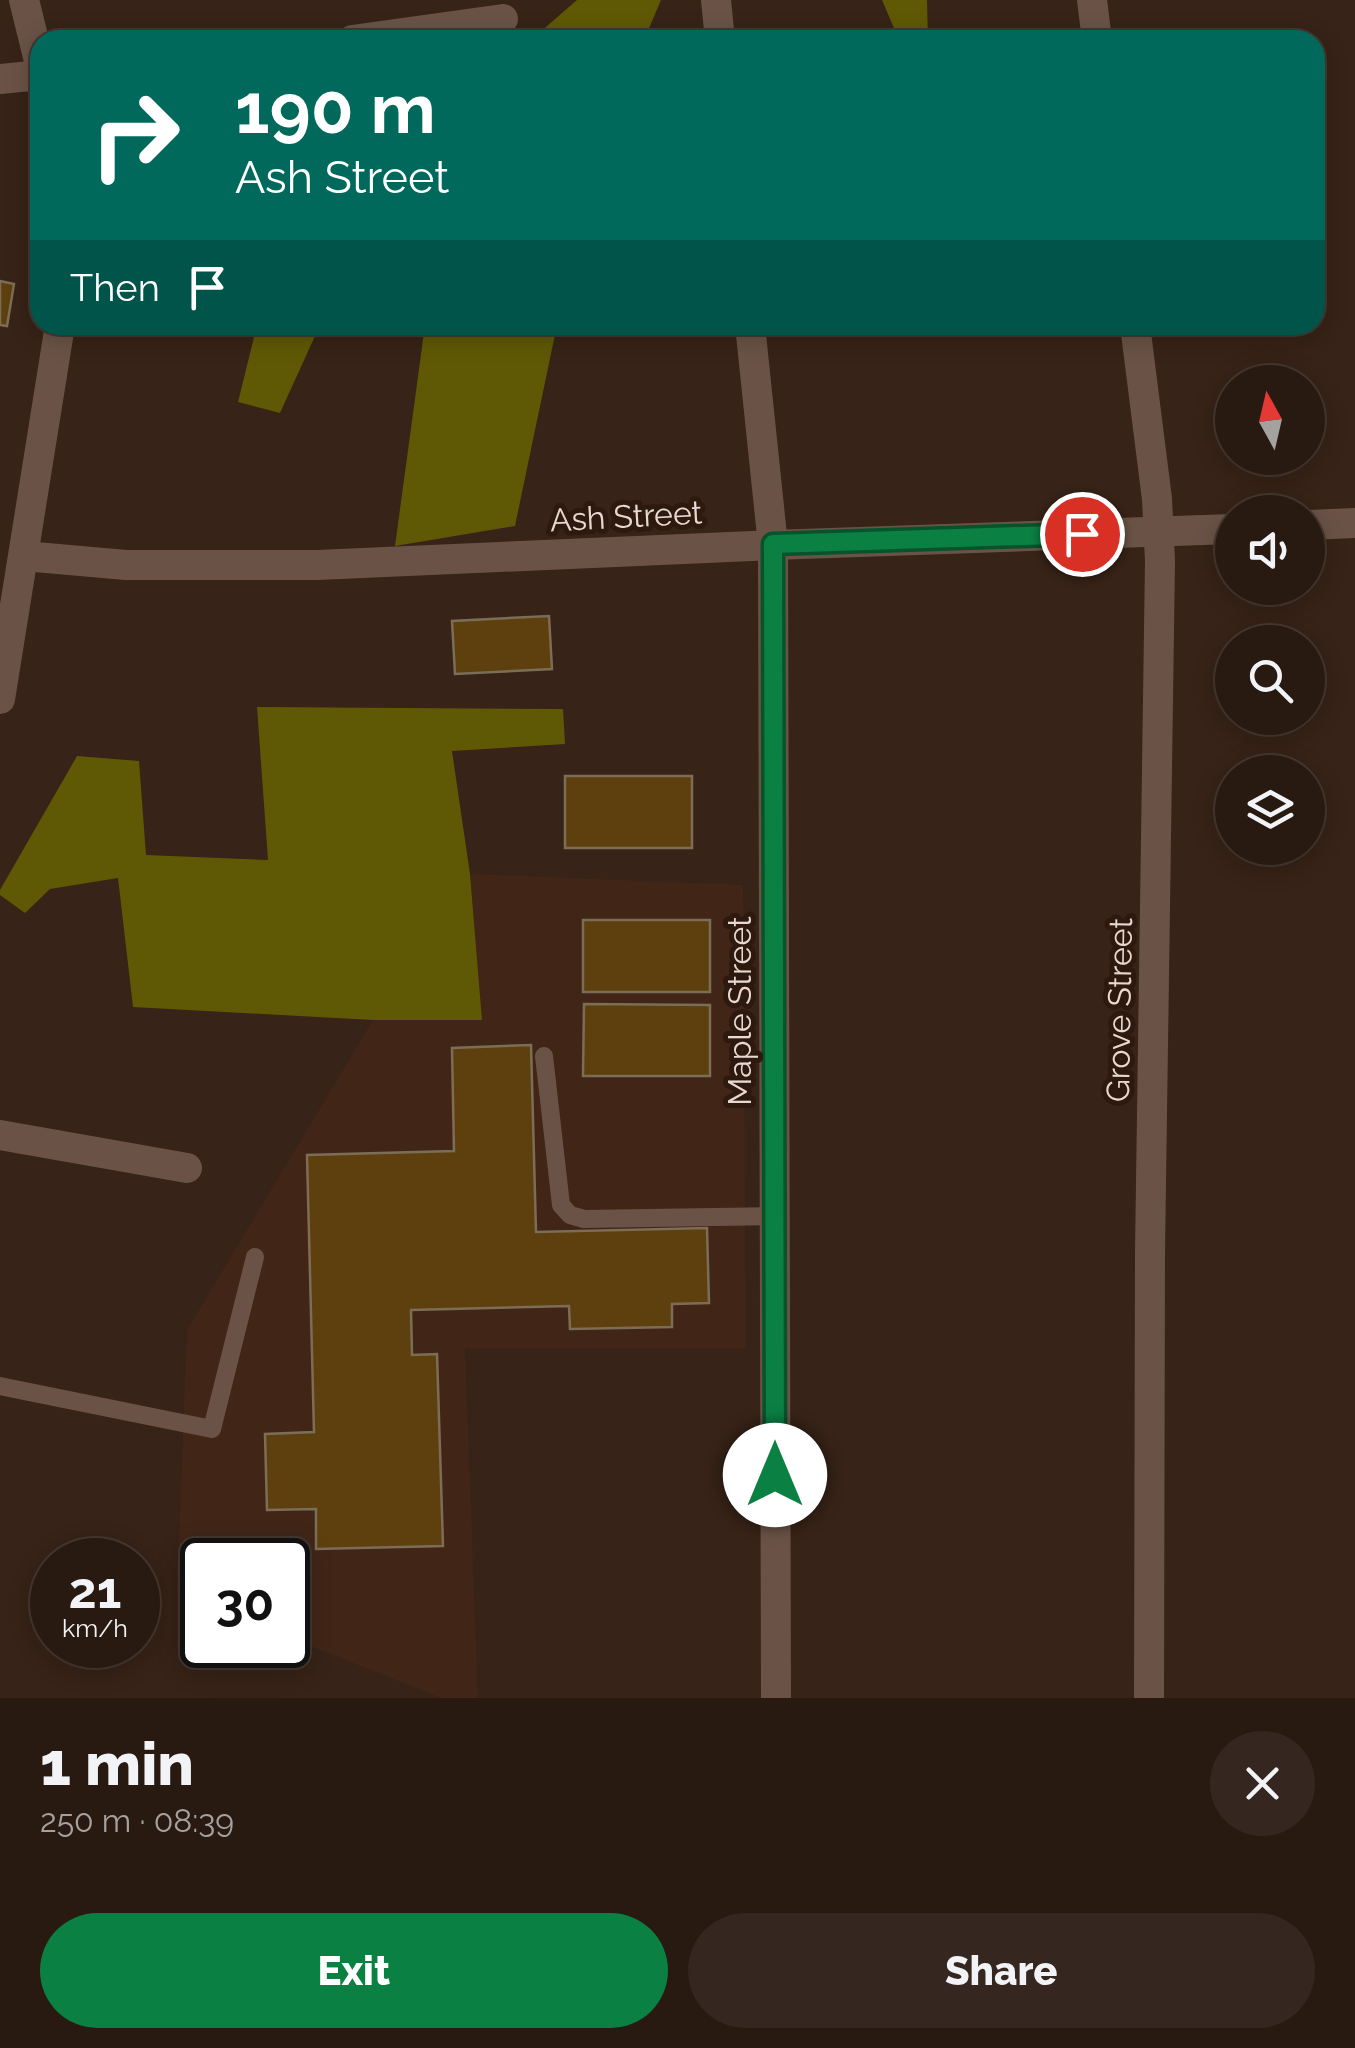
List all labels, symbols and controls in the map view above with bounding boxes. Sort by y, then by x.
text: 190 m [235,67,436,149]
icon: right [70,70,200,200]
text: Ash Street [235,151,449,204]
icon: arrive [180,260,235,315]
text: Then [70,265,160,310]
north arrow [1215,365,1325,475]
map controls [1215,365,1325,865]
pin [1040,492,1125,577]
street label: Ash Street [549,494,703,538]
button: sound [1215,495,1325,605]
icon: arrive [1055,507,1110,562]
button: search [1215,625,1325,735]
button: layers [1215,755,1325,865]
street label: Maple Street [721,916,758,1106]
street label: Grove Street [1099,917,1139,1102]
position arrow [723,1423,827,1527]
speed limit sign: 30 [180,1538,310,1668]
text: 21 [69,1561,121,1620]
text: km/h [62,1613,128,1643]
text: 1 min [40,1729,194,1799]
button: close [1210,1731,1315,1836]
text: 250 m · 08:39 [40,1802,234,1839]
button: Exit [40,1913,668,2028]
button: Share [688,1913,1315,2028]

